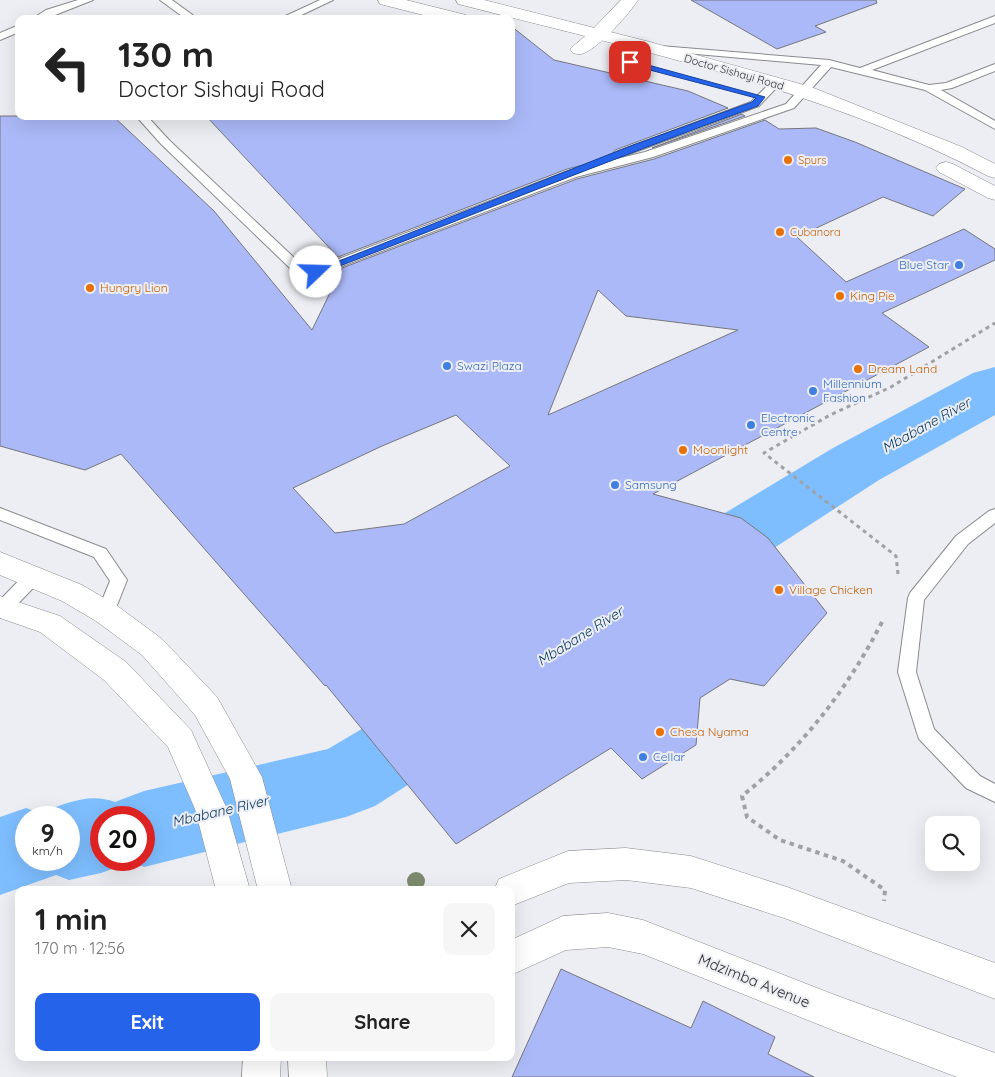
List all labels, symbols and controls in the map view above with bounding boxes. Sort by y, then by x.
text: 130 m [118,32,214,76]
icon: left [35,35,100,100]
pin [609,41,651,83]
icon: arrive [616,48,644,76]
street label: Doctor Sishayi Road [682,51,786,93]
text: Doctor Sishayi Road [118,75,325,103]
place label: Spurs [798,153,827,167]
marker: Spurs [782,154,794,166]
place label: Cubanora [790,225,841,239]
marker: Cubanora [774,226,786,238]
position arrow [289,245,341,297]
place label: Blue Star [899,257,949,272]
marker: Blue Star [953,259,965,271]
place label: Hungry Lion [100,280,168,295]
marker: Hungry Lion [84,282,96,294]
place label: King Pie [850,288,895,303]
marker: King Pie [834,290,846,302]
place label: Swazi Plaza [457,358,522,373]
marker: Swazi Plaza [441,360,453,372]
place label: Dream Land [868,361,937,376]
marker: Dream Land [852,363,864,375]
place label: Millennium Fashion [823,376,882,405]
marker: Millennium Fashion [807,385,819,397]
water label: Mbabane River [879,393,975,457]
place label: Electronic Centre [761,410,815,439]
marker: Electronic Centre [745,419,757,431]
place label: Moonlight [693,442,748,457]
marker: Moonlight [677,444,689,456]
place label: Samsung [625,477,677,492]
marker: Samsung [609,479,621,491]
place label: Village Chicken [789,582,873,597]
marker: Village Chicken [773,584,785,596]
water label: Mbabane River [534,601,628,670]
place label: Chesa Nyama [670,724,749,739]
marker: Chesa Nyama [654,726,666,738]
place label: Cellar [653,749,685,764]
marker: Cellar [637,751,649,763]
water label: Mbabane River [170,791,272,831]
speed limit sign: 20 [90,806,155,871]
map controls [925,816,980,871]
button: search [925,816,980,871]
text: 9 [40,817,55,848]
text: km/h [32,843,63,858]
text: 1 min [35,900,108,938]
button: close [443,903,495,955]
text: 170 m · 12:56 [35,938,125,958]
street label: Mdzimba Avenue [695,949,813,1012]
button: Exit [35,993,260,1051]
button: Share [270,993,495,1051]

